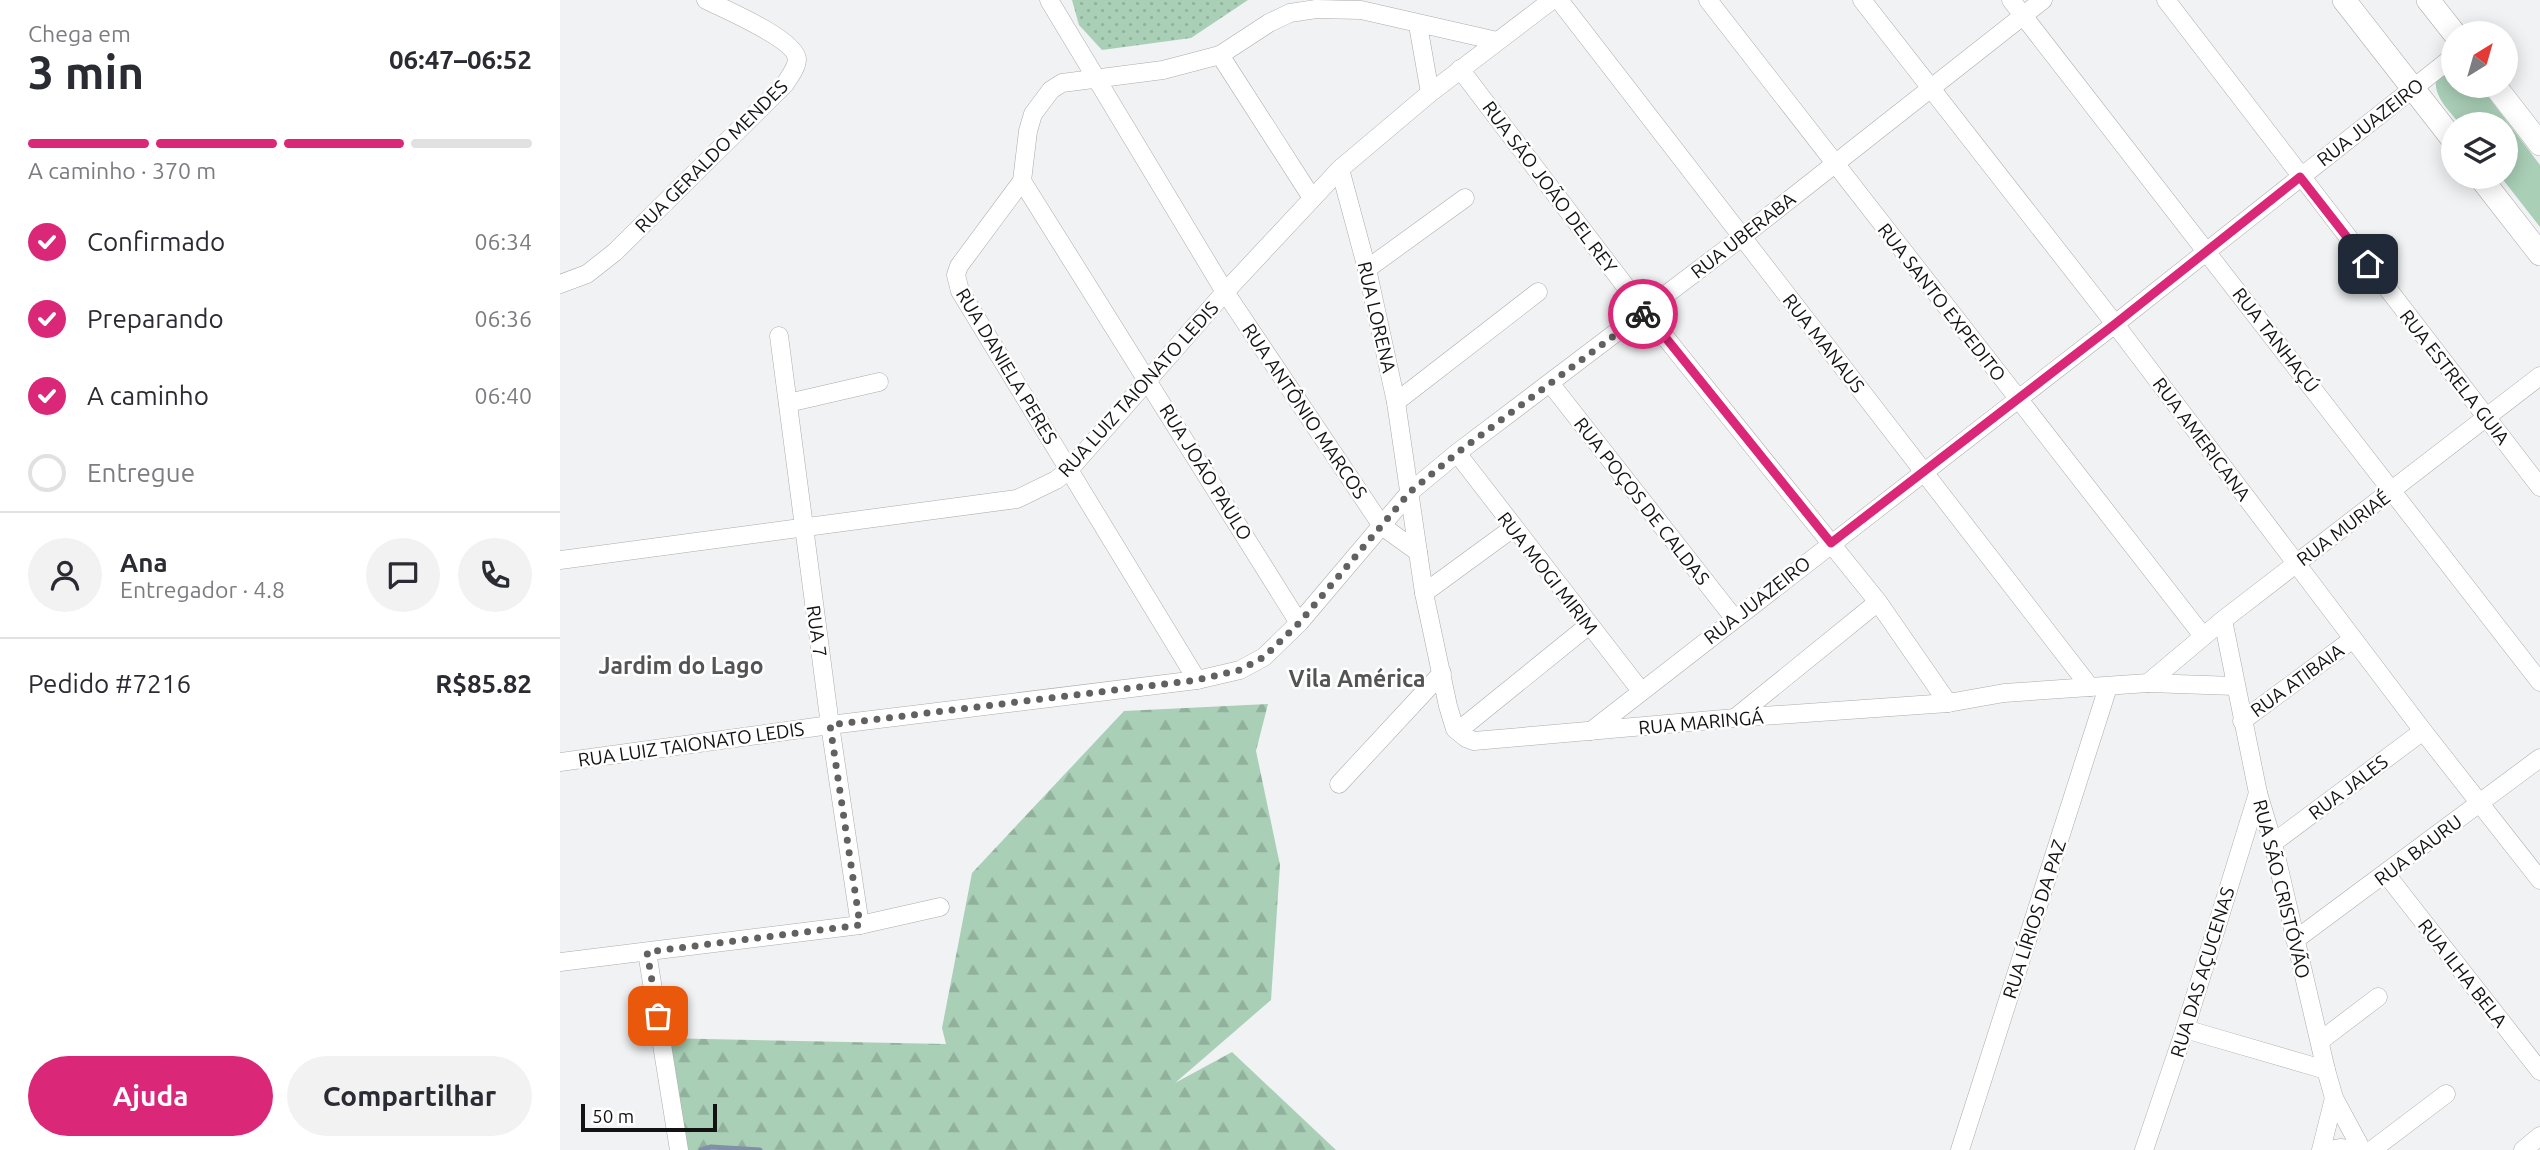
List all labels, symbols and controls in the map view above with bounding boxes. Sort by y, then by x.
text: Chega em [28,21,131,46]
north arrow [2441,21,2518,98]
map controls [2441,21,2518,189]
text: 06:47–06:52 [389,45,532,74]
text: 3 min [28,46,144,98]
street label: RUA JUAZEIRO [2312,74,2428,170]
street label: RUA GERALDO MENDES [630,75,792,237]
street label: RUA SÃO JOÃO DEL REY [1478,97,1622,277]
button: layers [2441,112,2518,189]
text: A caminho · 370 m [28,158,216,183]
street label: RUA UBERABA [1686,187,1800,283]
street label: RUA SANTO EXPEDITO [1873,219,2011,385]
icon: check [28,223,66,261]
text: Confirmado [87,227,225,256]
text: 06:34 [474,229,532,254]
pin [2338,234,2398,294]
icon: home [2349,245,2387,283]
street label: RUA LORENA [1353,259,1401,376]
courier [1608,279,1678,349]
street label: RUA TANHAÇÚ [2228,283,2324,397]
street label: RUA DANIELA PERES [952,284,1062,448]
street label: RUA MANAUS [1779,289,1869,397]
icon: bike [1624,295,1662,333]
street label: RUA LUIZ TAIONATO LEDIS [1053,297,1223,481]
icon: check [28,300,66,338]
text: Preparando [87,304,224,333]
street label: RUA ESTRELA GUIA [2396,305,2515,449]
text: 06:36 [474,306,532,331]
street label: RUA ANTÔNIO MARCOS [1238,319,1372,503]
street label: RUA AMERICANA [2149,373,2256,505]
icon: check [28,377,66,415]
text: A caminho [87,381,209,410]
text: 06:40 [474,383,532,408]
street label: RUA JOÃO PAULO [1155,400,1257,544]
street label: RUA POÇOS DE CALDAS [1570,413,1714,589]
text: Entregue [87,458,195,487]
street label: RUA MURIAÉ [2292,486,2394,570]
street label: RUA MOGI MIRIM [1493,507,1603,639]
button: person [28,538,102,612]
button: chat [366,538,440,612]
button: phone [458,538,532,612]
text: Ana [120,548,168,577]
street label: RUA JUAZEIRO [1699,552,1815,648]
text: Entregador · 4.8 [120,577,285,602]
street label: RUA 7 [802,604,832,658]
street label: RUA ATIBAIA [2246,638,2348,721]
district label: Jardim do Lago [599,653,764,678]
district label: Vila América [1289,666,1425,691]
text: Pedido #7216 [28,669,191,698]
text: R$85.82 [435,669,532,698]
street label: RUA MARINGÁ [1637,706,1765,738]
street label: RUA LUIZ TAIONATO LEDIS [576,717,806,771]
street label: RUA JALES [2304,750,2392,824]
street label: RUA SÃO CRISTÓVÃO [2249,797,2315,981]
street label: RUA BAURU [2370,810,2466,890]
street label: RUA LÍRIOS DA PAZ [1998,837,2070,1001]
street label: RUA DAS AÇUCENAS [2166,884,2238,1060]
street label: RUA ILHA BELA [2414,915,2512,1032]
pin [628,986,688,1046]
icon: bag [639,997,677,1035]
button: Ajuda [28,1056,273,1136]
button: Compartilhar [287,1056,532,1136]
scale bar [581,1101,718,1133]
text: 50 m [592,1105,634,1127]

